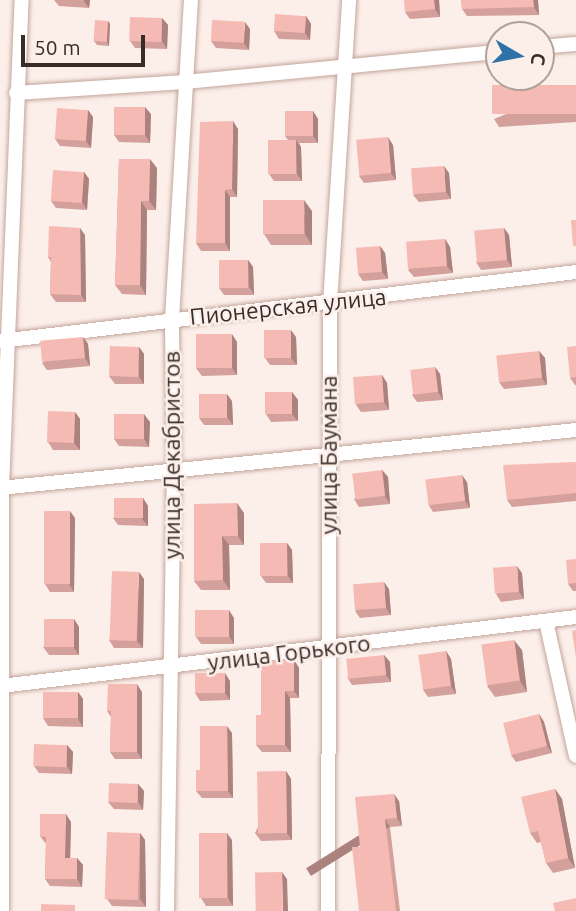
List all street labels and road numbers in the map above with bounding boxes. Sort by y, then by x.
street label: Пионерская улица [188,283,388,331]
street label: улица Декабристов [158,351,186,559]
street label: улица Баумана [315,375,343,535]
street label: улица Горького [206,629,372,677]

